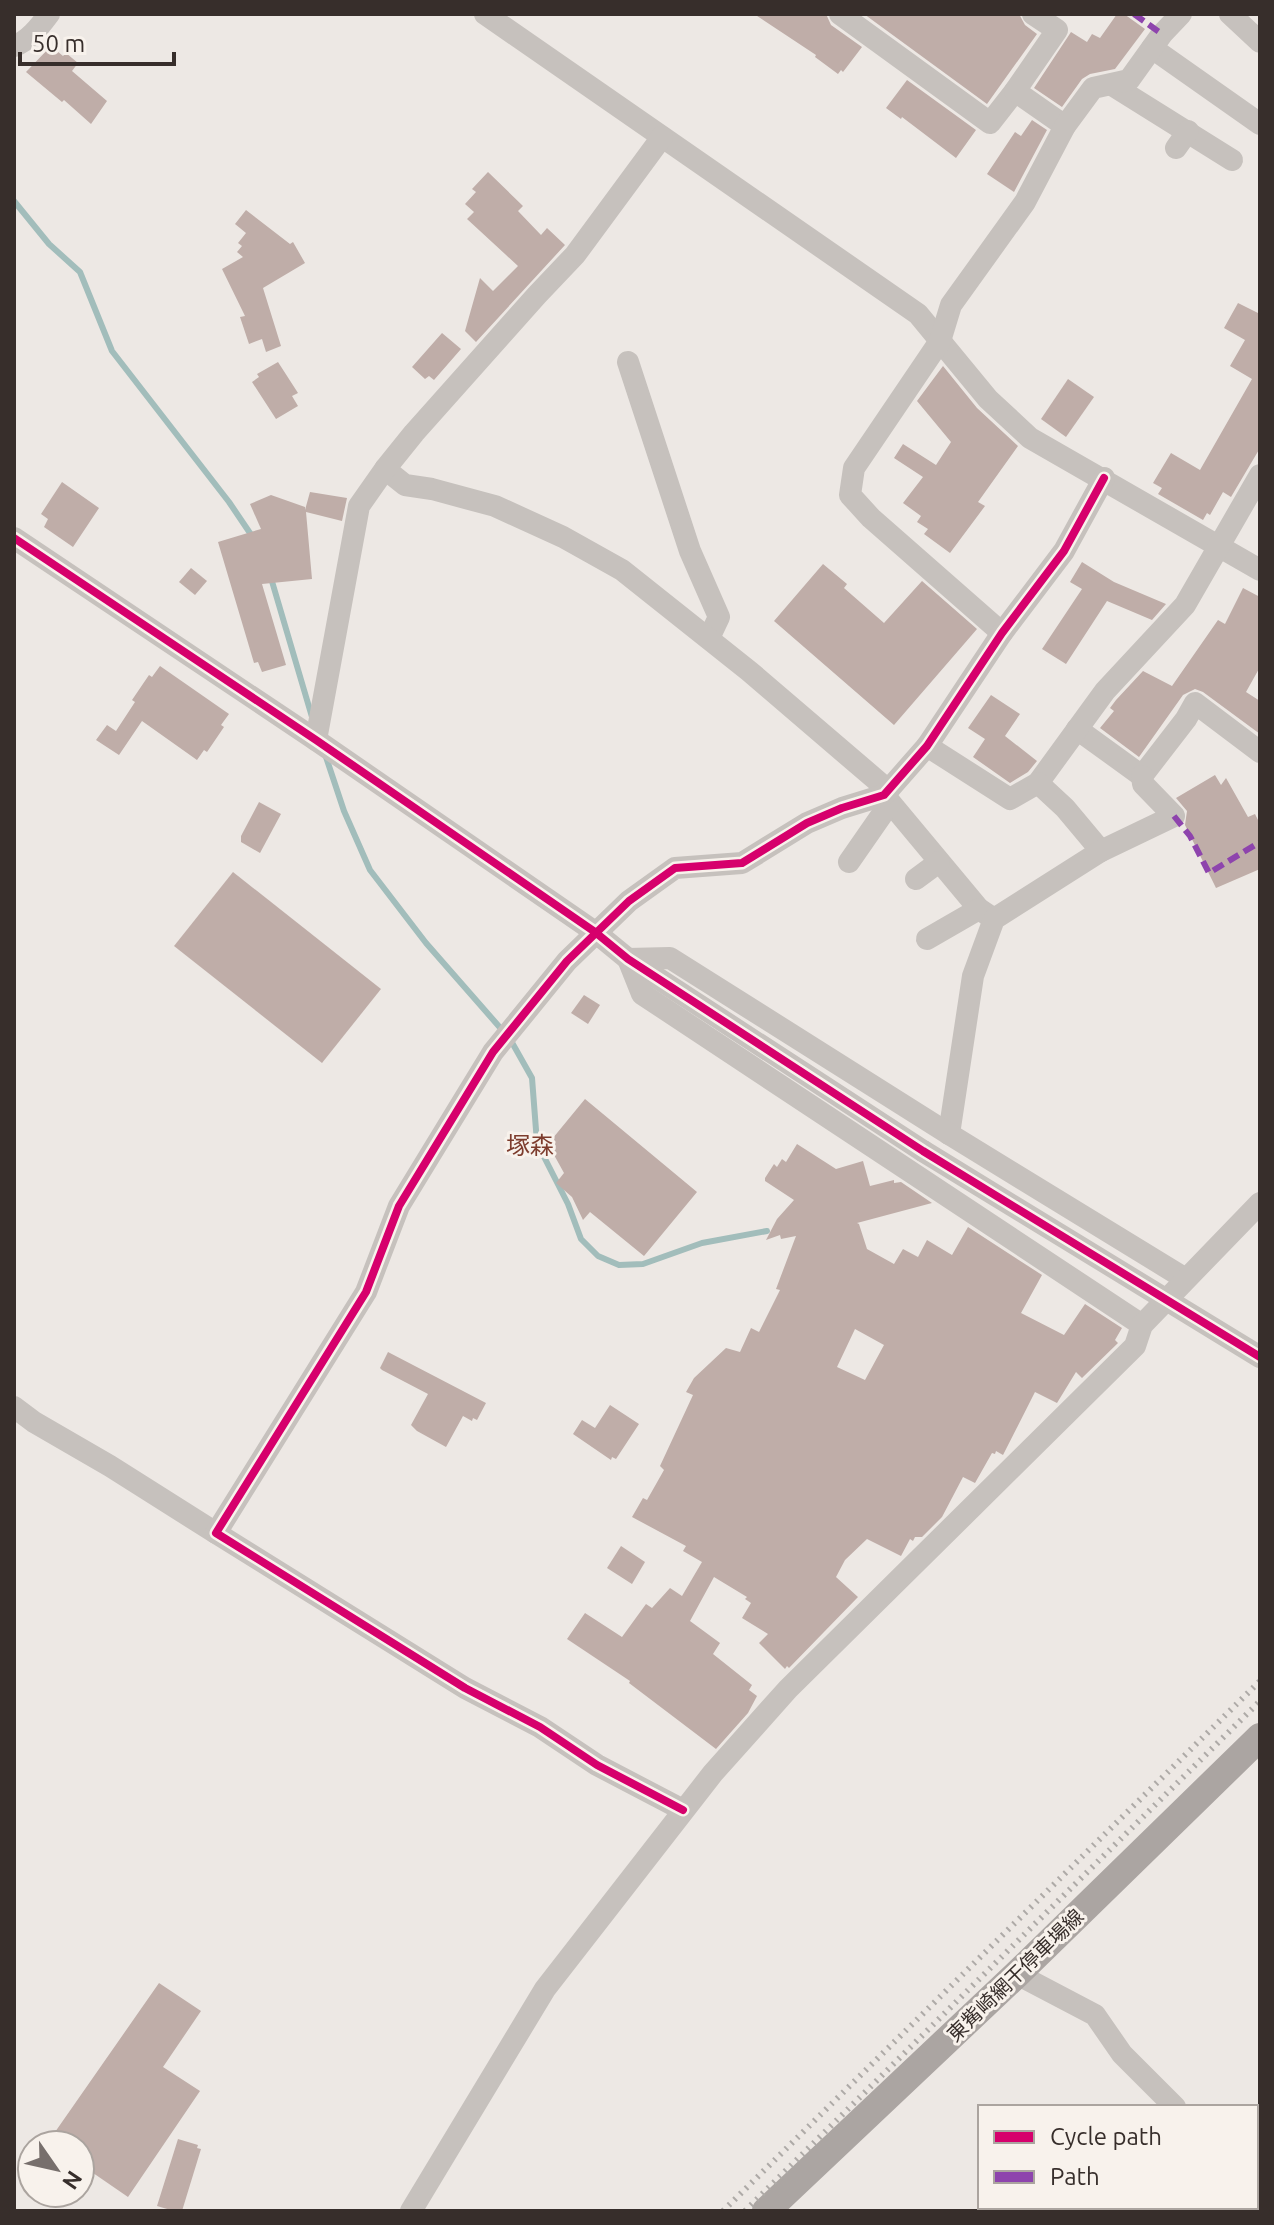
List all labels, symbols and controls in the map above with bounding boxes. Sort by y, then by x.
scale bar [20,16,174,66]
text: 50 m [32,30,85,57]
district label: 塚森 [506,1132,554,1159]
street label: 東觜崎網干停車場線 [942,1904,1088,2046]
legend [978,2105,1258,2209]
text: Cycle path [1050,2123,1162,2150]
north arrow [16,2129,96,2209]
text: Path [1050,2163,1100,2190]
text: N [58,2167,88,2194]

